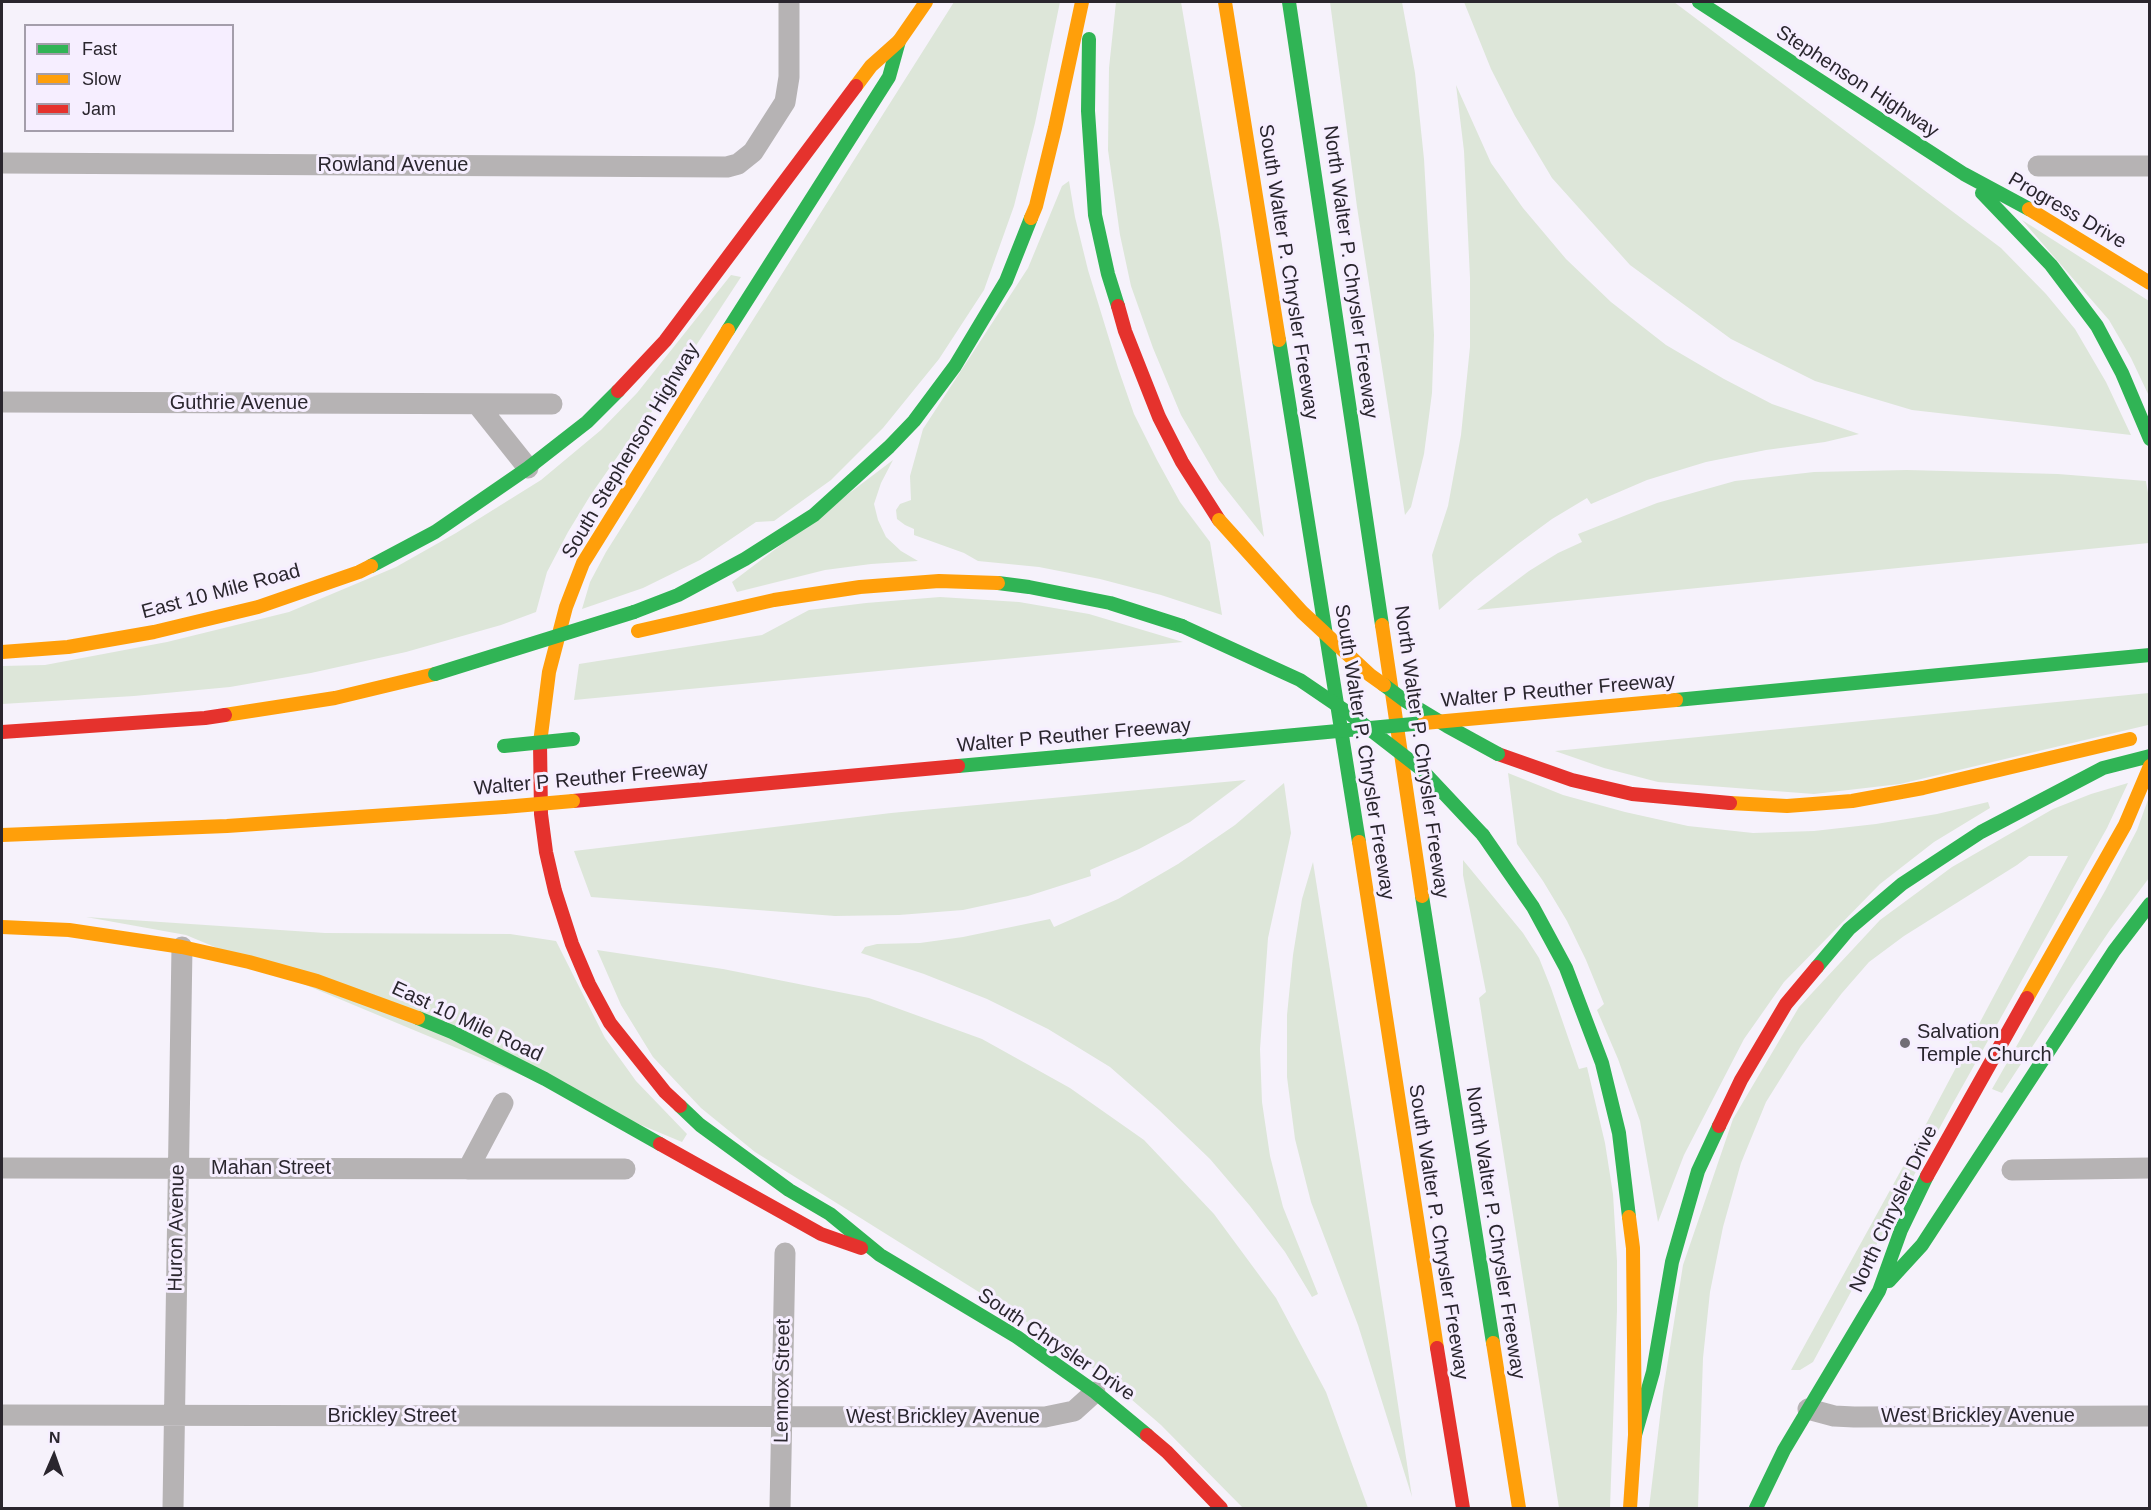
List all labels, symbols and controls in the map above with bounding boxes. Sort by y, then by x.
street label: Stephenson Highway [1771,20,1943,144]
legend [24,24,234,132]
text: Fast [82,39,117,59]
text: Slow [82,69,121,89]
text: Jam [82,99,116,119]
street label: South Walter P. Chrysler Freeway [1253,122,1323,422]
street label: North Walter P. Chrysler Freeway [1318,124,1382,420]
street label: Rowland Avenue [318,153,468,177]
street label: Progress Drive [2004,168,2130,254]
street label: South Stephenson Highway [557,339,705,563]
street label: Guthrie Avenue [170,391,308,415]
street label: East 10 Mile Road [139,559,303,625]
street label: South Walter P. Chrysler Freeway [1329,602,1399,902]
street label: North Walter P. Chrysler Freeway [1389,604,1453,900]
street label: Walter P Reuther Freeway [1440,669,1676,713]
street label: Walter P Reuther Freeway [956,714,1192,758]
street label: Walter P Reuther Freeway [473,757,709,801]
street label: East 10 Mile Road [388,977,546,1067]
place label: Salvation Temple Church [1917,1020,2052,1067]
marker: Salvation Temple Church [1898,1036,1912,1050]
street label: South Walter P. Chrysler Freeway [1403,1082,1473,1382]
street label: North Walter P. Chrysler Freeway [1460,1085,1530,1381]
street label: North Chrysler Drive [1845,1122,1943,1296]
street label: Mahan Street [211,1156,331,1180]
street label: Huron Avenue [164,1164,190,1292]
street label: South Chrysler Drive [973,1283,1139,1407]
street label: Lennox Street [770,1319,796,1443]
street label: Brickley Street [328,1404,456,1428]
street label: West Brickley Avenue [1881,1404,2075,1428]
street label: West Brickley Avenue [846,1405,1040,1429]
north arrow [24,1426,84,1486]
text: N [49,1429,61,1446]

